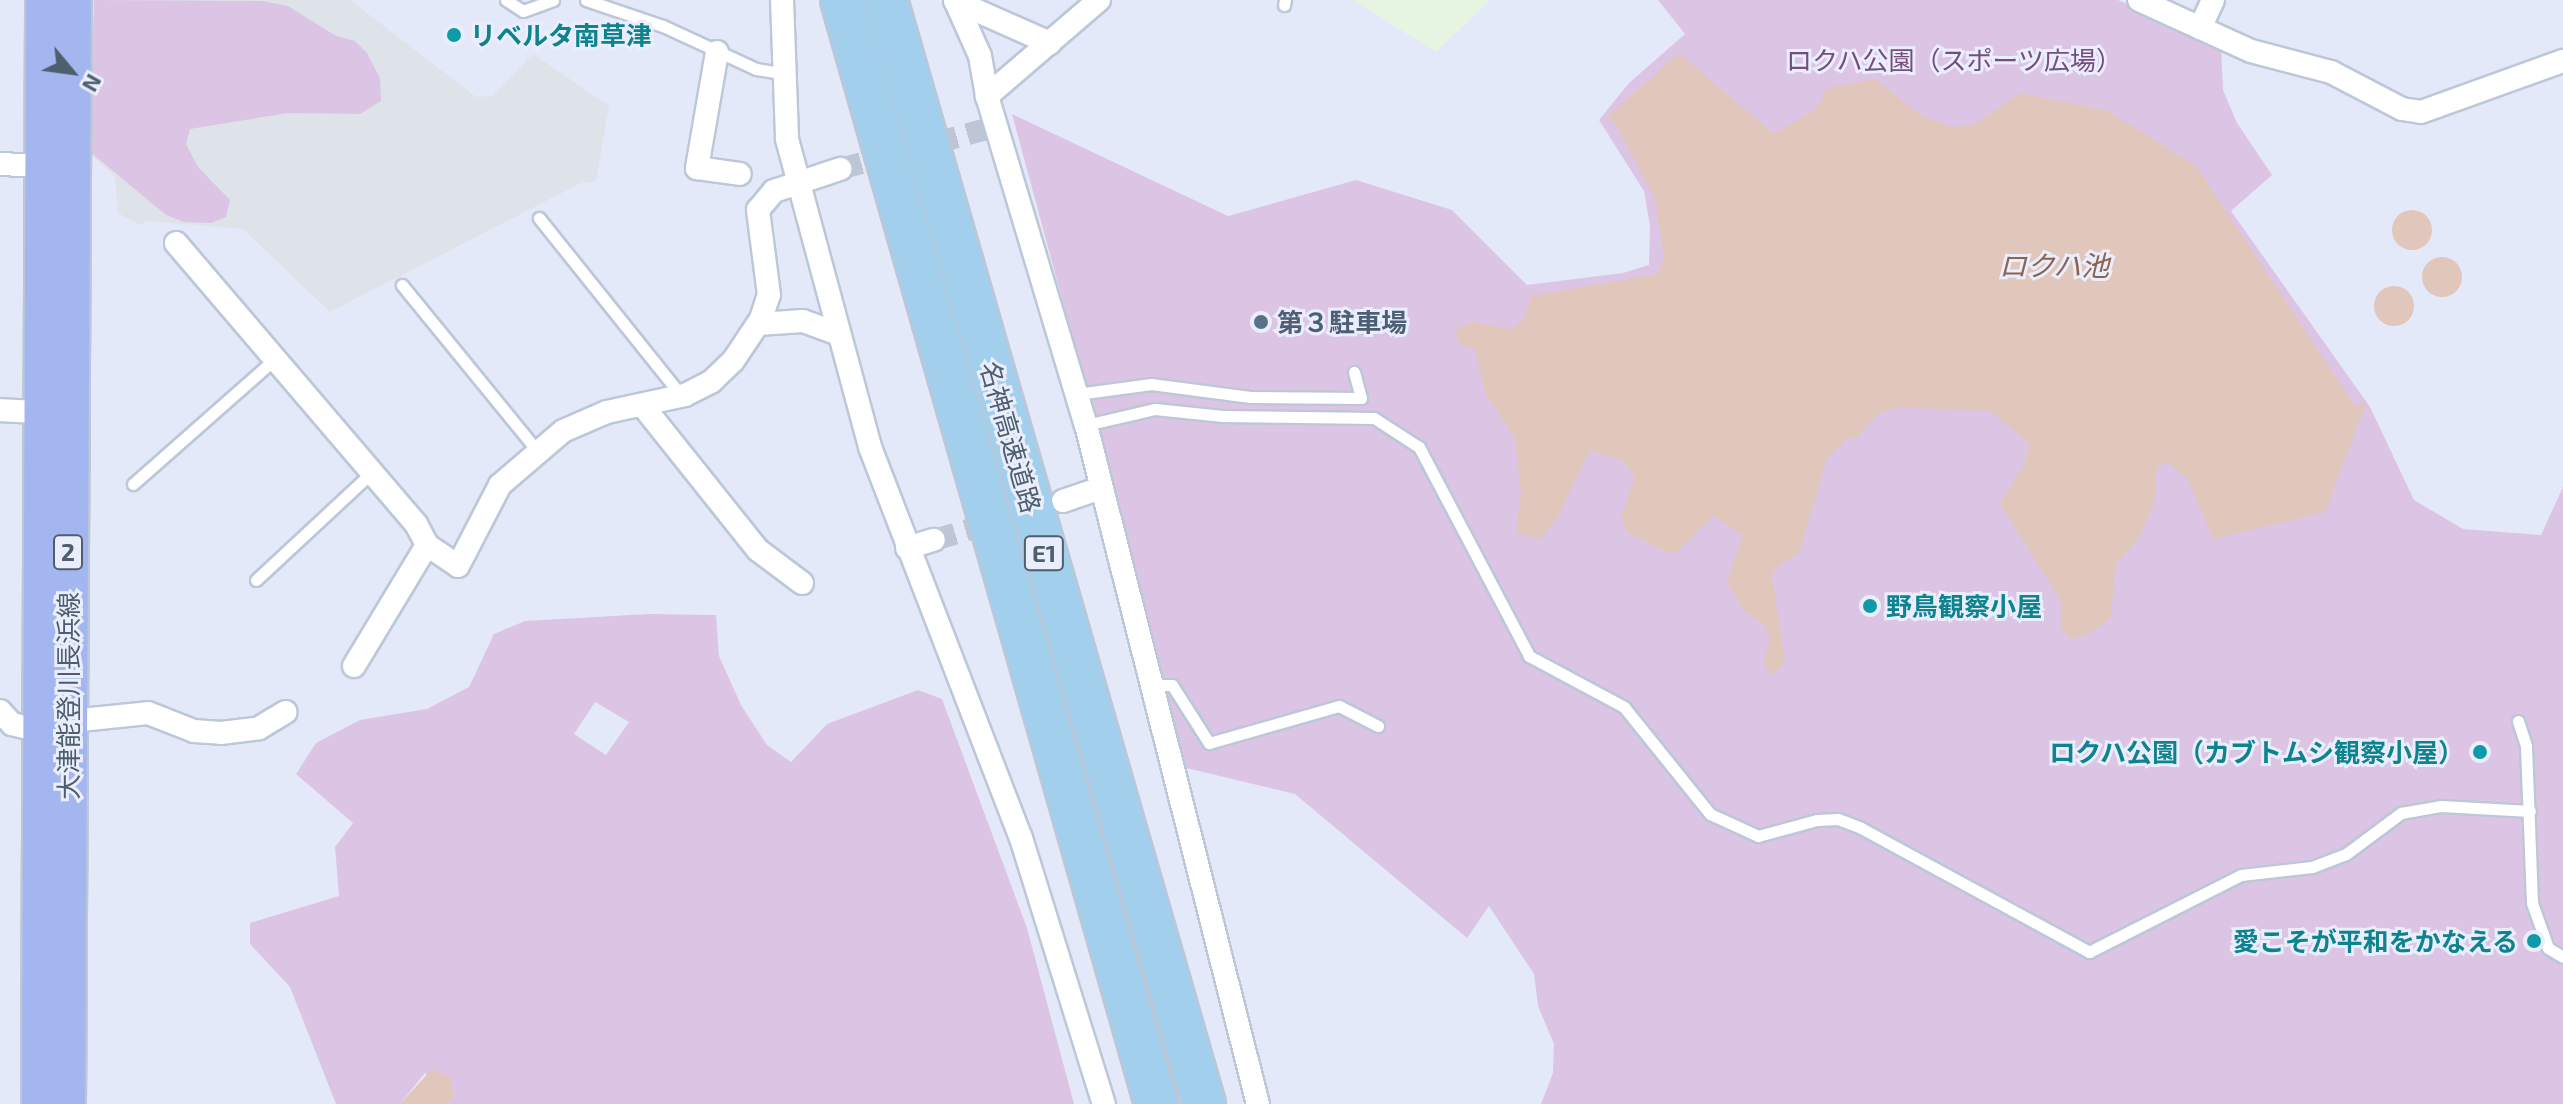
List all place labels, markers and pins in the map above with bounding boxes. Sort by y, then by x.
place label: リベルタ南草津 [470,19,652,51]
marker: リベルタ南草津 [445,26,463,44]
place label: 第３駐車場 [1277,306,1407,338]
marker: 第３駐車場 [1252,313,1270,331]
place label: 野鳥観察小屋 [1886,590,2042,622]
marker: 野鳥観察小屋 [1861,597,1879,615]
place label: ロクハ公園（カブトムシ観察小屋） [2048,736,2464,768]
marker: ロクハ公園（カブトムシ観察小屋） [2471,743,2489,761]
place label: 愛こそが平和をかなえる [2232,925,2518,957]
marker: 愛こそが平和をかなえる [2525,932,2543,950]

